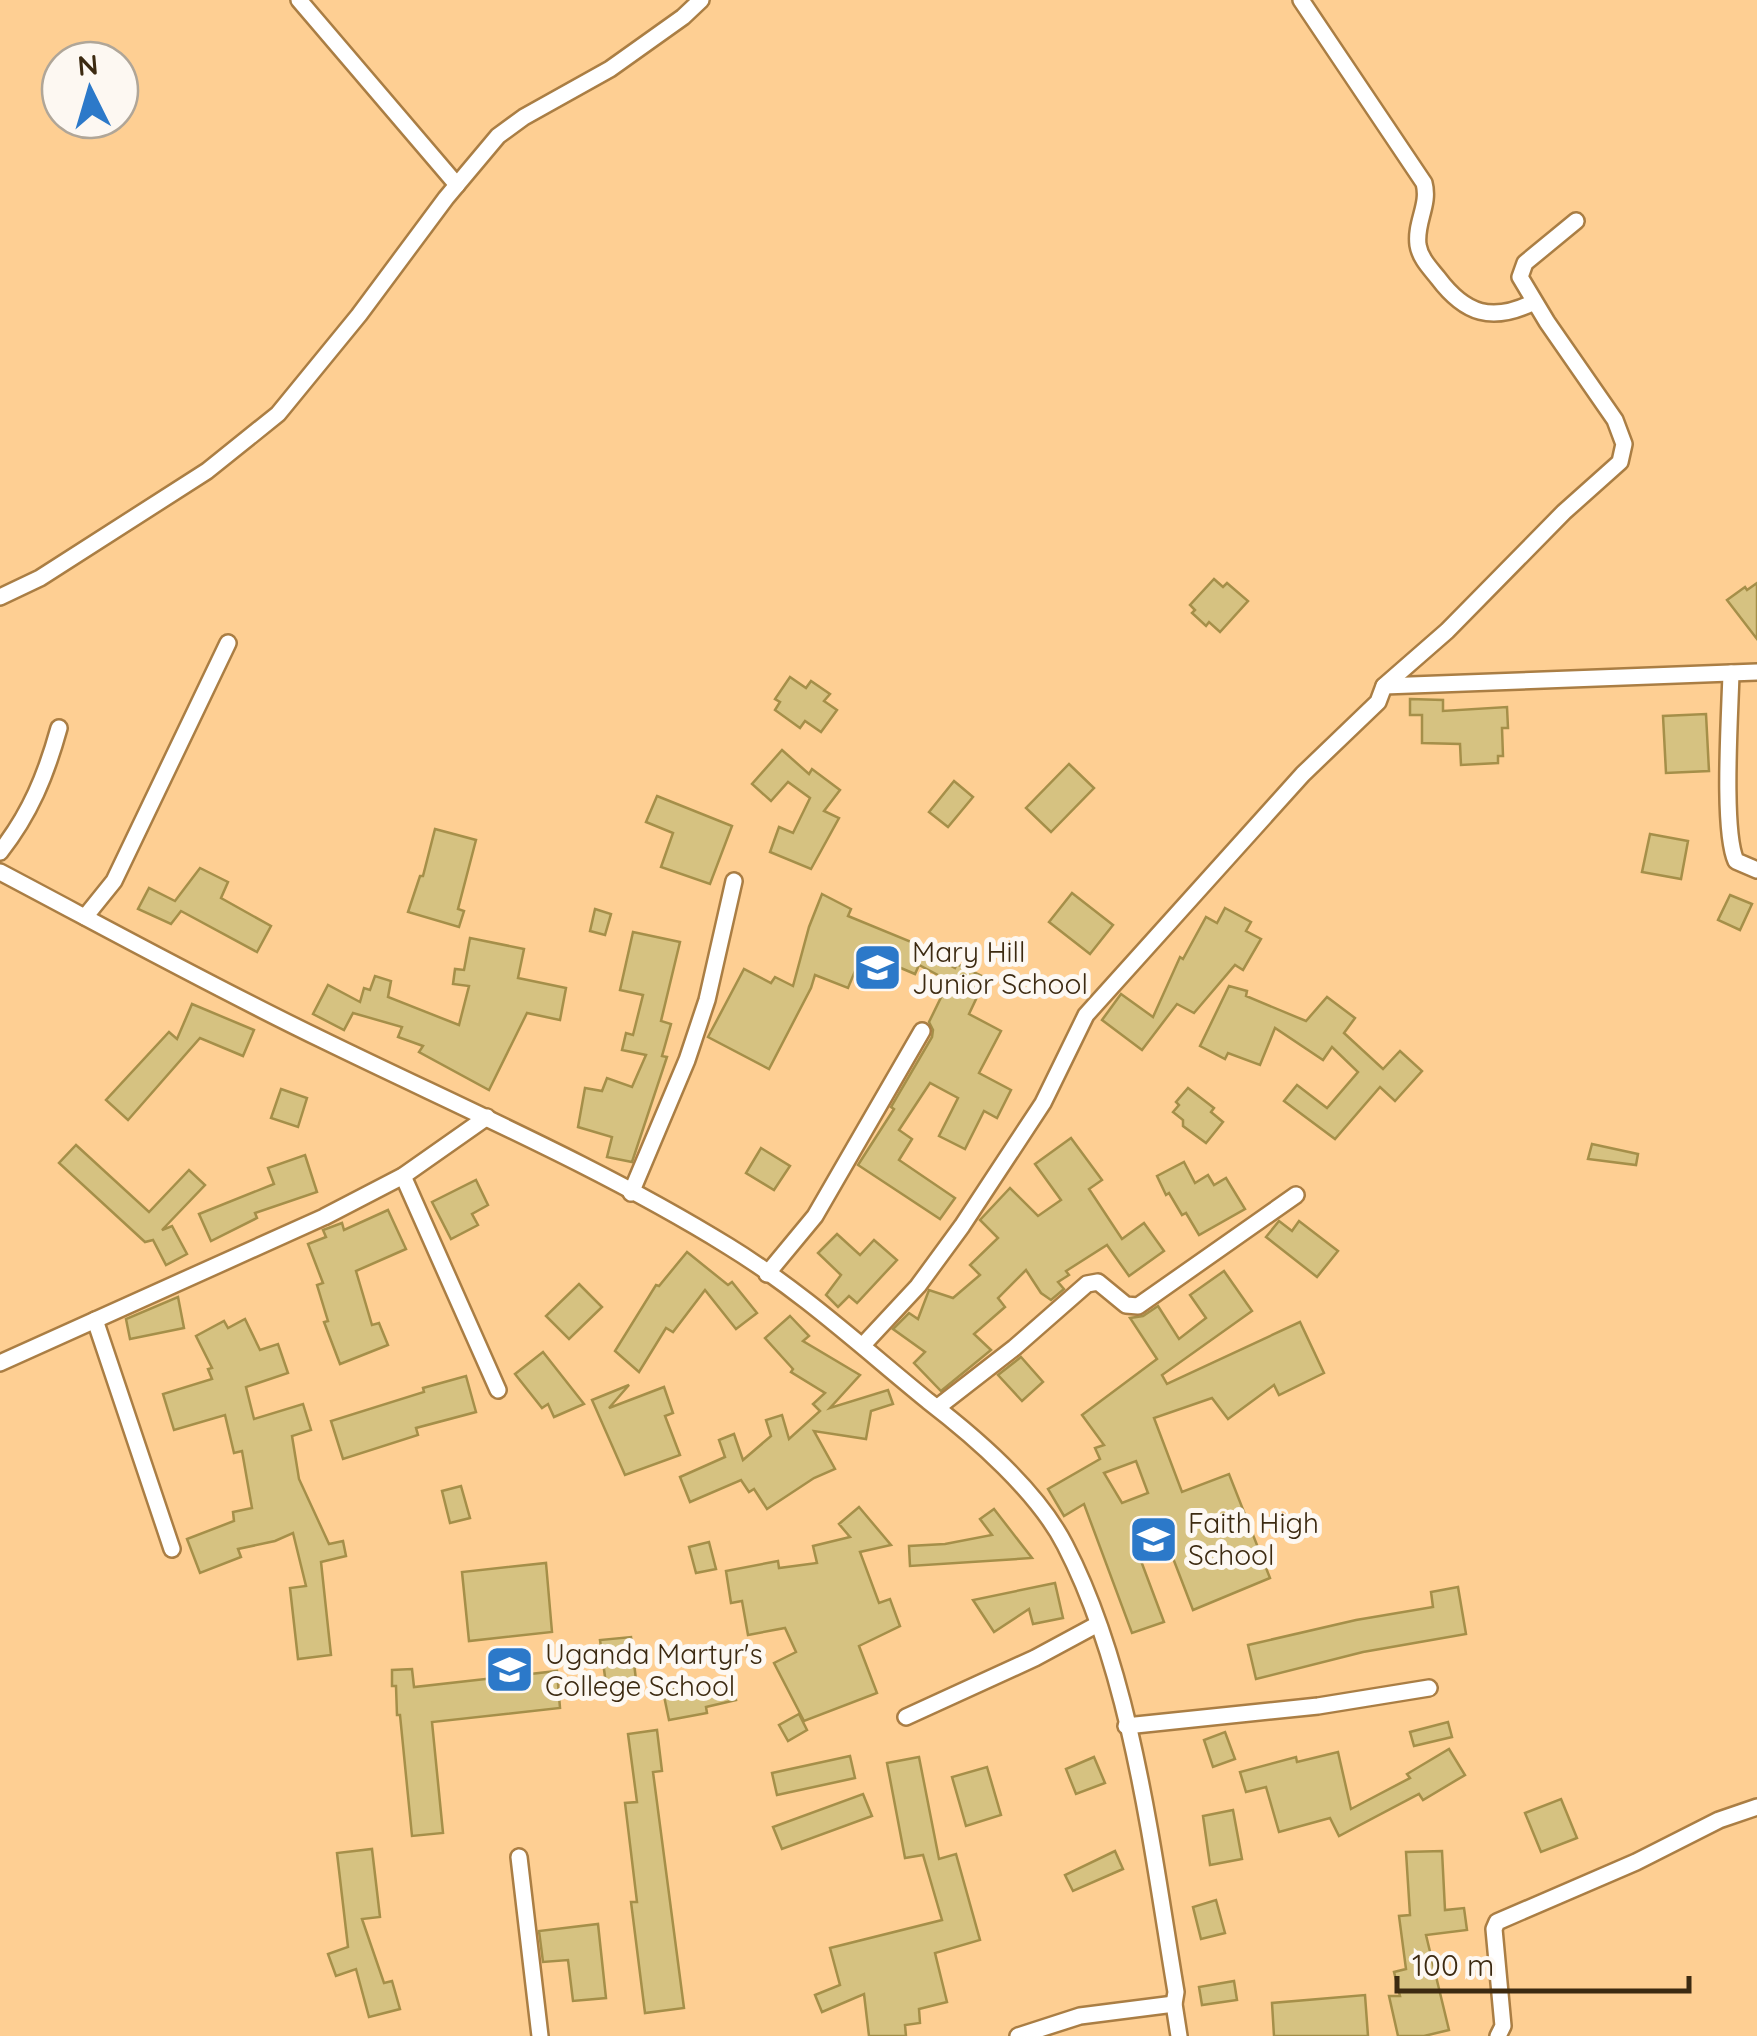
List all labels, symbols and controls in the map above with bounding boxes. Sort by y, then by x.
north arrow [40,40,140,140]
text: N [76,46,100,83]
place label: Mary Hill Junior School [912,934,1088,1001]
school or university icon: Mary Hill Junior School [851,942,903,994]
place label: Faith High School [1188,1505,1319,1572]
school or university icon: Faith High School [1127,1513,1179,1565]
place label: Uganda Martyr's College School [545,1636,763,1703]
school or university icon: Uganda Martyr's College School [484,1644,536,1696]
scale bar [1397,1931,1690,1993]
text: 100 m [1412,1946,1494,1984]

